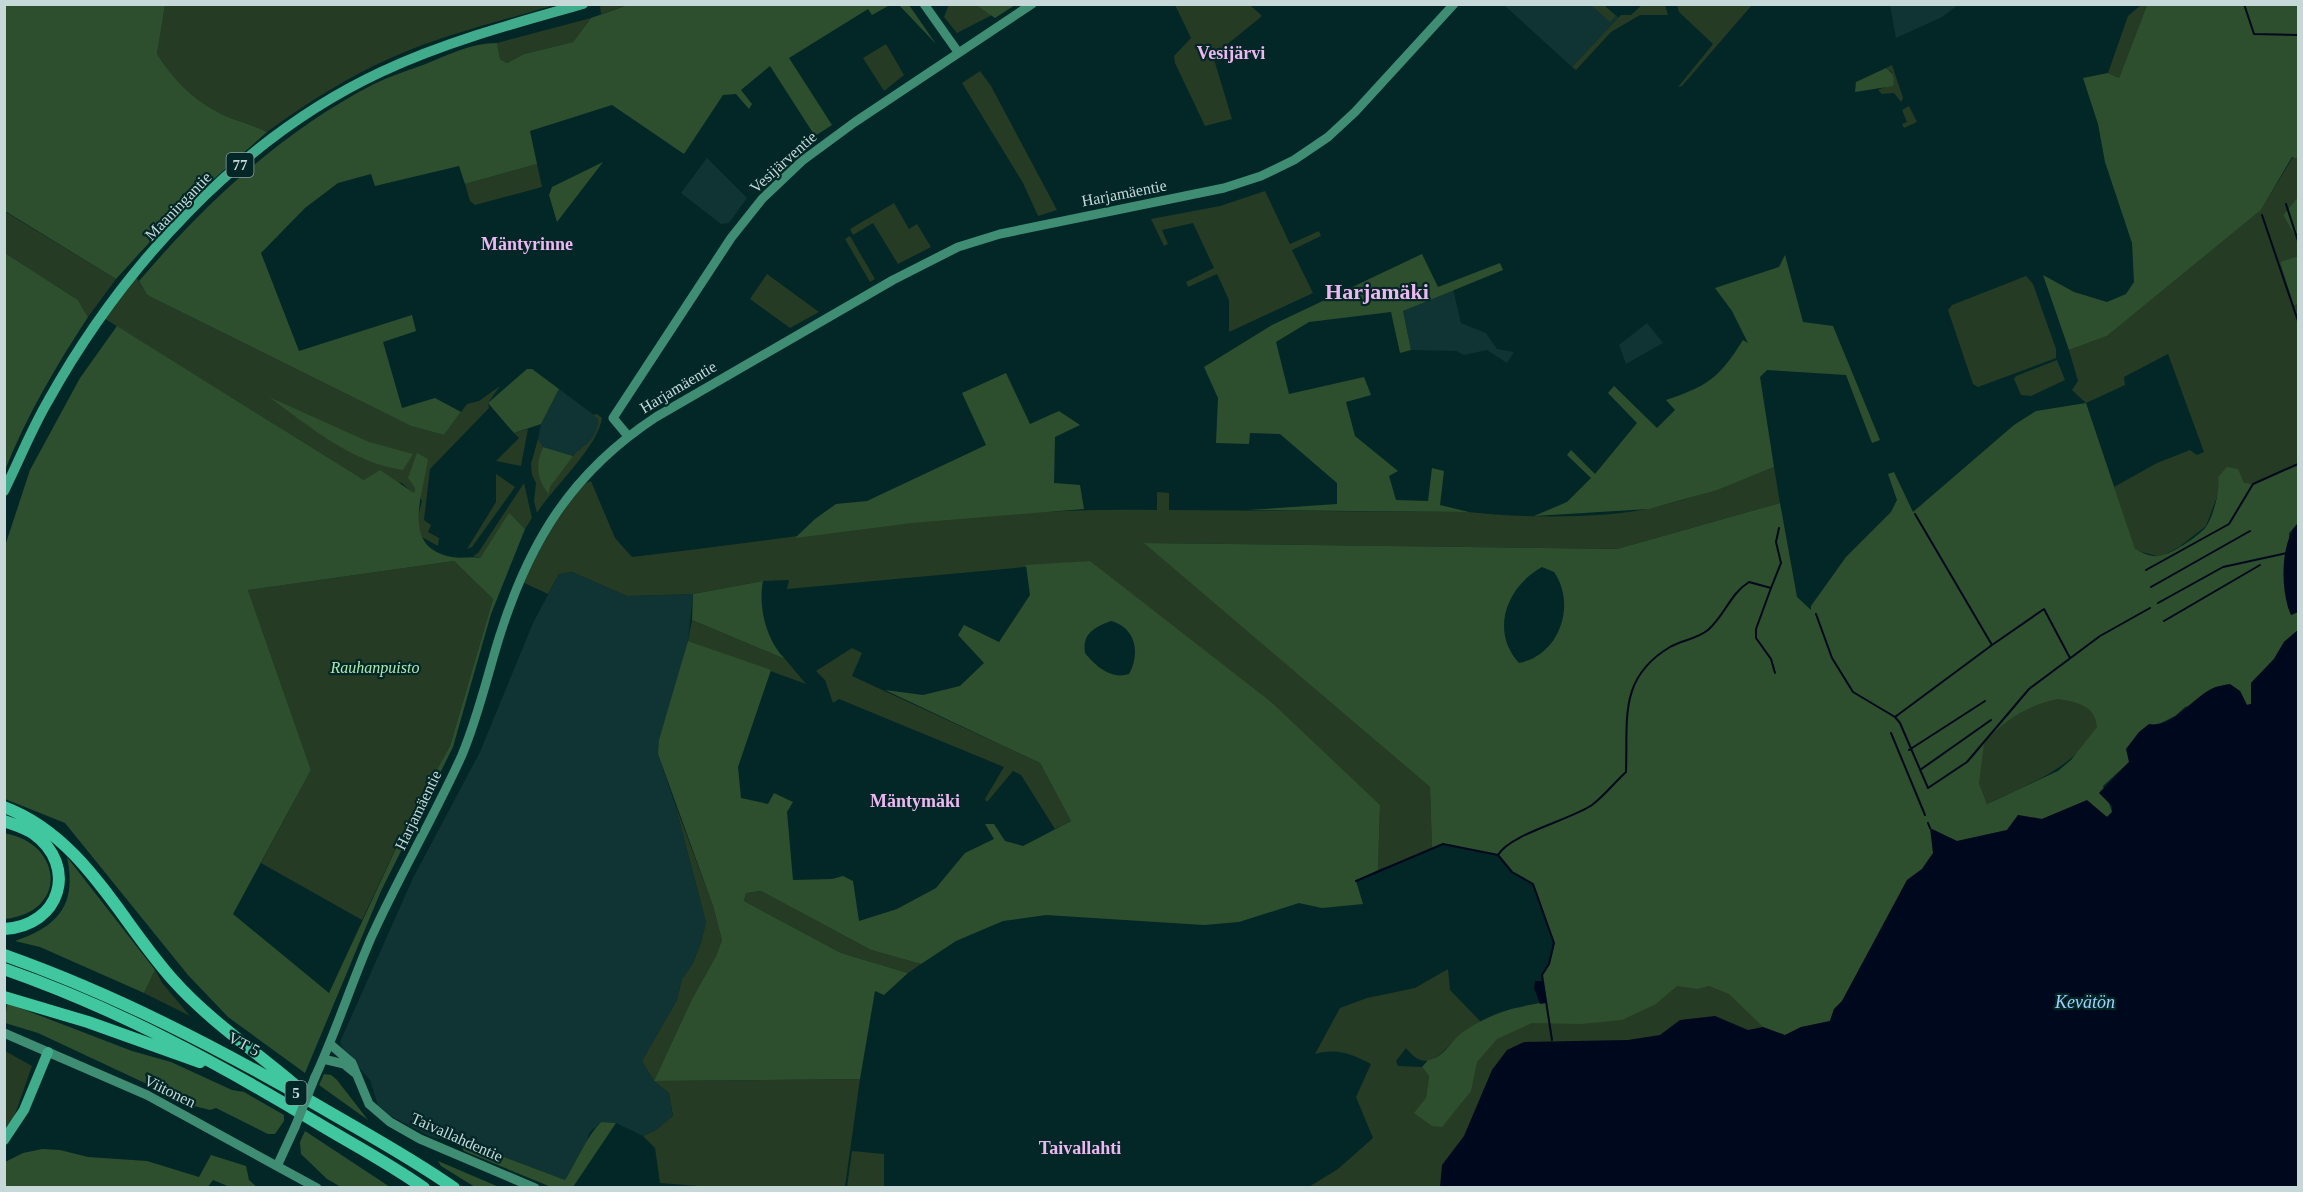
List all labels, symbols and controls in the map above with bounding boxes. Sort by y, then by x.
district label: Vesijärvi [1197,43,1265,63]
street label: Vesijärventie [746,128,820,197]
road number: 77 [226,153,254,177]
street label: Maaningantie [141,168,215,244]
street label: Harjamäentie [1080,176,1168,211]
district label: Mäntyrinne [481,234,573,254]
district label: Harjamäki [1325,279,1429,304]
street label: Harjamäentie [637,358,720,417]
park label: Rauhanpuisto [330,659,419,677]
street label: Harjamäentie [391,768,445,853]
district label: Mäntymäki [870,791,960,811]
water label: Kevätön [2054,992,2115,1012]
street label: VT 5 [225,1029,263,1059]
street label: Viitonen [142,1071,198,1111]
road number: 5 [286,1081,306,1105]
street label: Taivallahdentie [409,1109,505,1165]
district label: Taivallahti [1039,1138,1121,1158]

